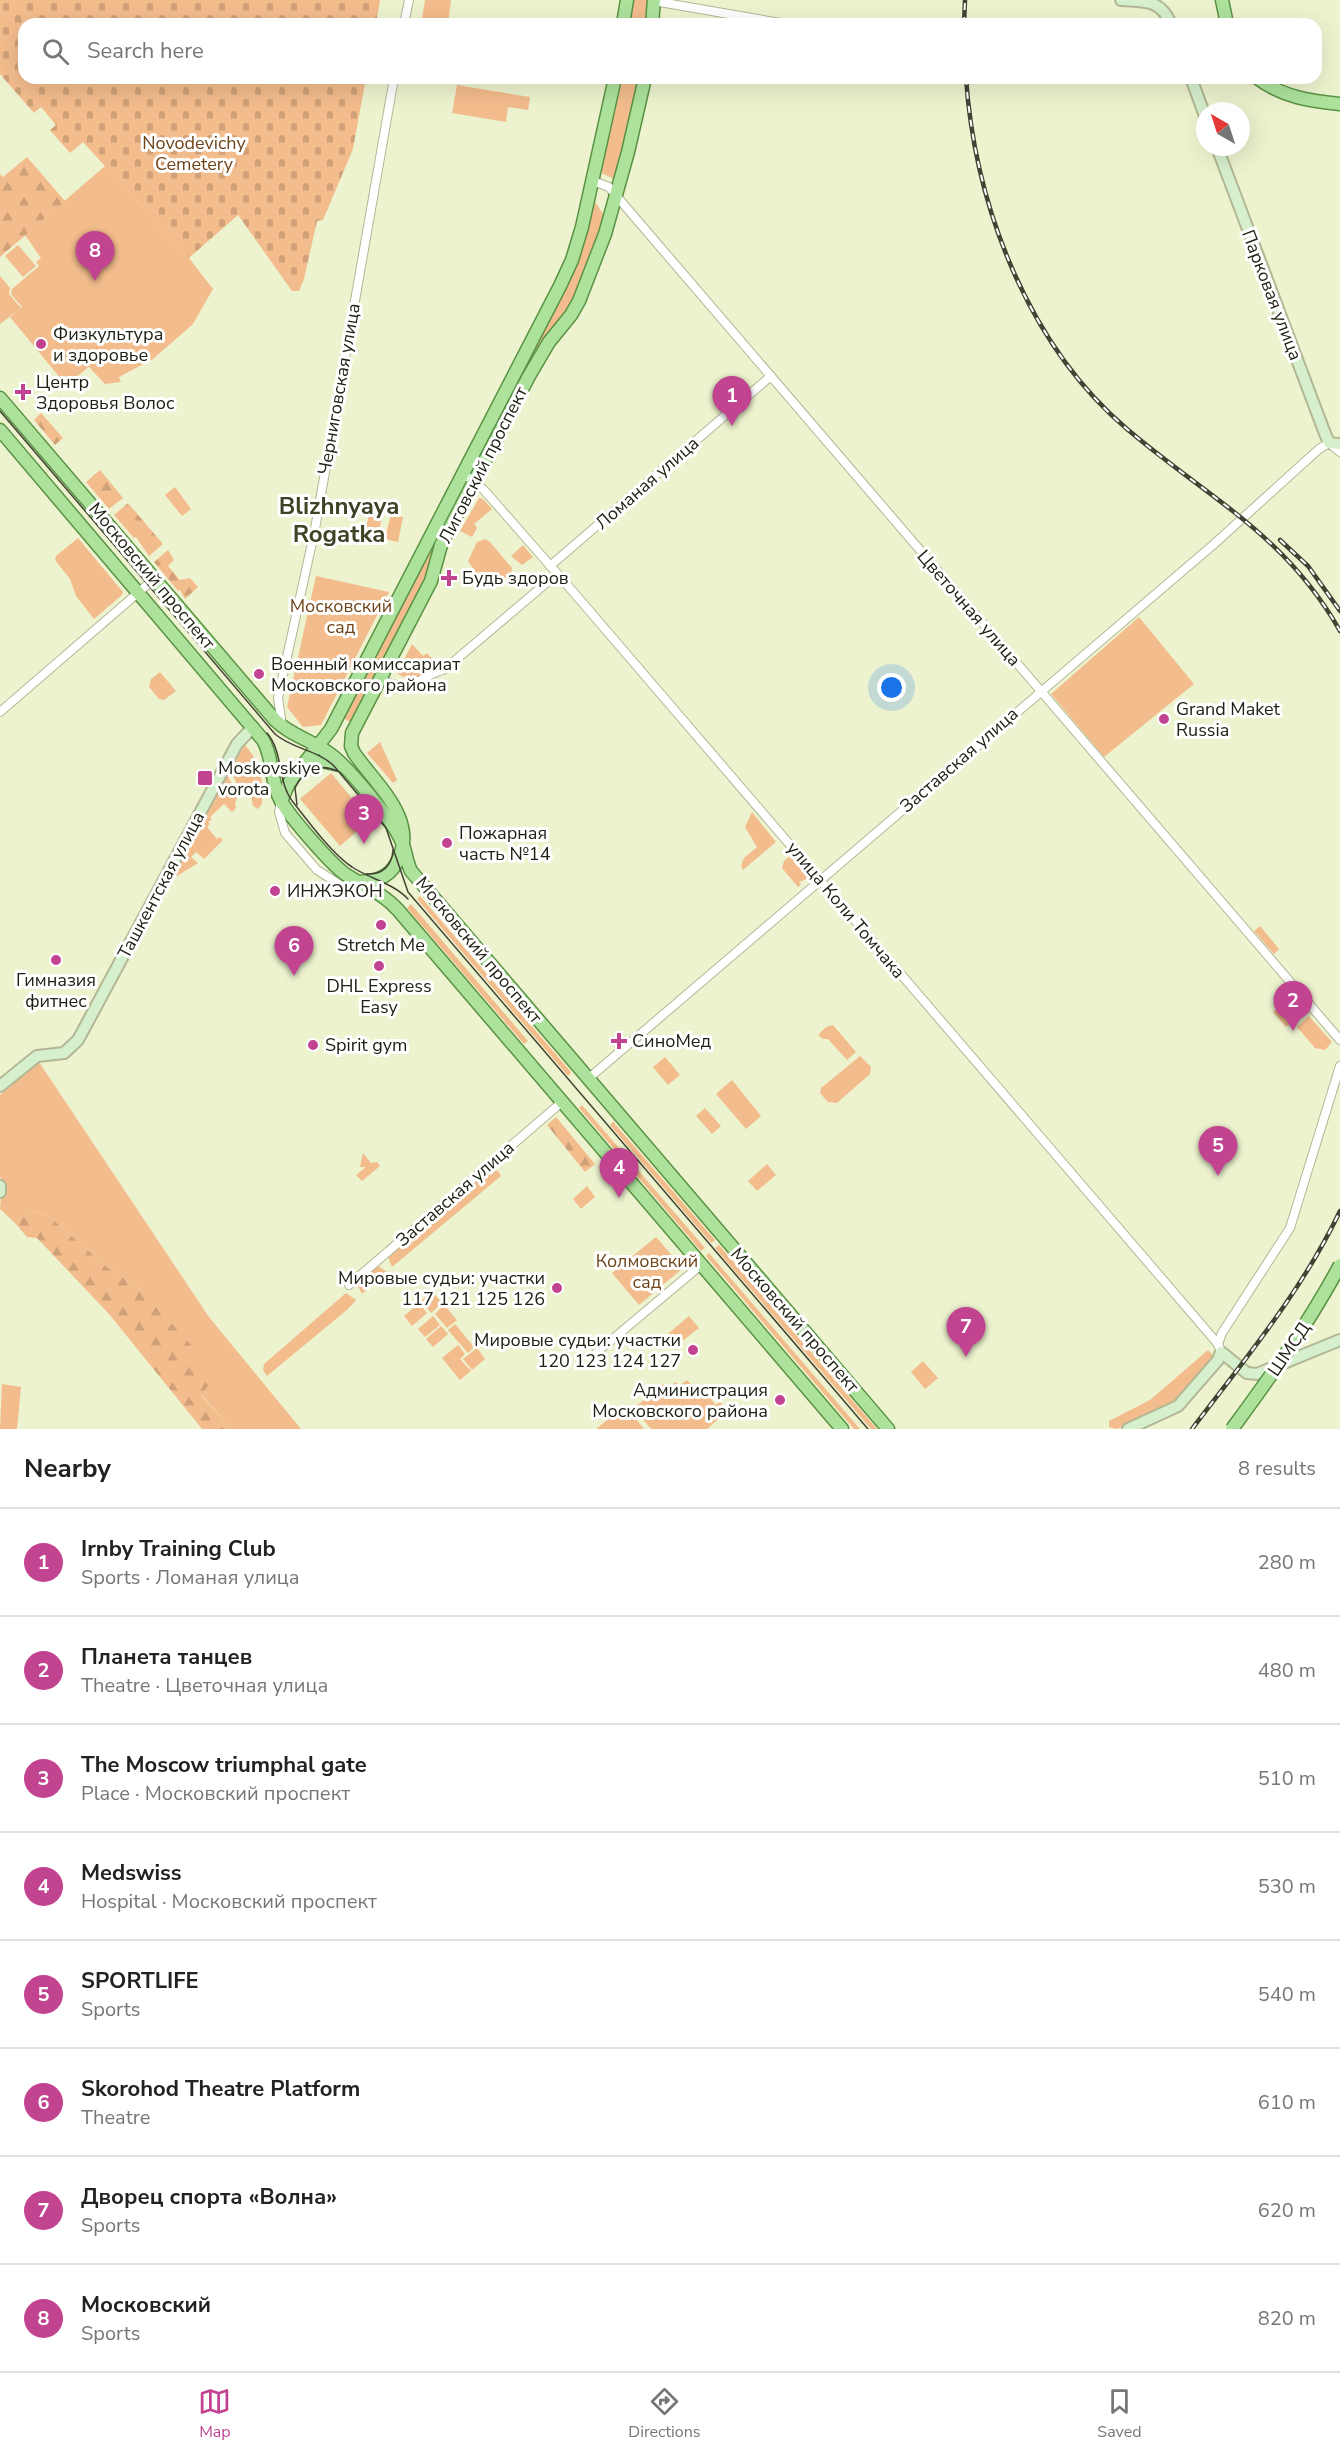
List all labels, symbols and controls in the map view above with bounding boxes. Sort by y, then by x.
search box [18,18,1322,84]
icon: search [39,35,72,68]
text: Search here [87,36,204,66]
north arrow [1196,102,1250,156]
park label: Novodevichy Cemetery [142,131,246,176]
street label: Парковая улица [1236,226,1308,364]
pin: 8 [76,232,115,281]
street label: Черниговская улица [312,301,366,477]
place label: Физкультура и здоровье [53,322,163,367]
marker: Физкультура и здоровье [34,337,48,351]
place label: Центр Здоровья Волос [36,370,175,415]
pin: 1 [712,376,752,426]
street label: Лиговский проспект [433,382,533,548]
marker: Центр Здоровья Волос [14,383,32,401]
street label: Ломаная улица [590,431,704,535]
district label: Blizhnyaya Rogatka [279,490,399,550]
street label: Московский проспект [83,497,221,655]
street label: Цветочная улица [912,545,1026,671]
place label: Будь здоров [462,566,569,590]
marker: Будь здоров [440,569,458,587]
park label: Московский сад [290,594,392,639]
place label: Военный комиссариат Московского района [271,652,460,697]
marker: Военный комиссариат Московского района [252,667,266,681]
your location [877,673,906,702]
place label: Grand Maket Russia [1176,697,1281,742]
street label: Заставская улица [895,702,1023,818]
marker: Grand Maket Russia [1157,712,1171,726]
place label: Moskovskiye vorota [218,756,320,801]
marker: Moskovskiye vorota [196,769,214,787]
pin: 3 [344,794,384,844]
street label: Ташкентская улица [112,807,210,963]
place label: Пожарная часть №14 [459,821,551,866]
marker: Пожарная часть №14 [440,836,454,850]
street label: улица Коли Томчака [782,836,910,984]
street label: Московский проспект [410,871,548,1029]
place label: ИНЖЭКОН [287,879,383,903]
marker: ИНЖЭКОН [268,884,282,898]
marker: Stretch Me [374,918,388,932]
pin: 6 [274,926,314,976]
place label: Stretch Me [337,933,425,957]
marker: Гимназия фитнес [49,953,63,967]
marker: DHL Express Easy [372,959,386,973]
place label: Гимназия фитнес [16,968,96,1013]
place label: DHL Express Easy [326,974,432,1019]
pin: 2 [1274,982,1312,1031]
place label: СиноМед [632,1029,712,1053]
marker: СиноМед [610,1032,628,1050]
place label: Spirit gym [325,1033,408,1057]
marker: Spirit gym [306,1038,320,1052]
pin: 5 [1198,1126,1238,1176]
street label: Заставская улица [391,1136,519,1252]
pin: 4 [600,1148,638,1198]
street label: Московский проспект [725,1242,865,1398]
park label: Колмовский сад [596,1249,698,1294]
place label: Мировые судьи: участки 117 121 125 126 [338,1266,545,1311]
marker: Мировые судьи: участки 117 121 125 126 [550,1281,564,1295]
pin: 7 [946,1308,986,1357]
street label: ШМСД [1262,1317,1316,1381]
place label: Мировые судьи: участки 120 123 124 127 [474,1328,681,1373]
marker: Мировые судьи: участки 120 123 124 127 [686,1343,700,1357]
place label: Администрация Московского района [592,1378,768,1423]
marker: Администрация Московского района [773,1393,787,1407]
text: Nearby [24,1451,111,1486]
text: 8 results [1238,1455,1316,1482]
text: Irnby Training Club [81,1534,276,1564]
text: 1 [38,1549,50,1576]
text: 280 m [1258,1549,1316,1576]
text: Sports · Ломаная улица [81,1564,300,1591]
text: Планета танцев [81,1642,252,1672]
text: 2 [38,1657,50,1684]
text: 480 m [1258,1657,1316,1684]
text: Theatre · Цветочная улица [81,1672,328,1699]
text: The Moscow triumphal gate [81,1750,367,1780]
text: 3 [38,1765,50,1792]
text: 510 m [1258,1765,1316,1792]
text: Place · Московский проспект [81,1780,350,1807]
text: Medswiss [81,1858,182,1888]
text: 4 [38,1873,50,1900]
text: 530 m [1258,1873,1316,1900]
text: Hospital · Московский проспект [81,1888,377,1915]
text: SPORTLIFE [81,1966,199,1996]
text: 5 [38,1981,50,2008]
text: 540 m [1258,1981,1316,2008]
text: Sports [81,1996,140,2023]
text: Skorohod Theatre Platform [81,2074,360,2104]
text: 6 [38,2089,50,2116]
text: 610 m [1258,2089,1316,2116]
text: Theatre [81,2104,150,2131]
text: Дворец спорта «Волна» [81,2182,337,2212]
text: 7 [38,2197,50,2224]
text: 620 m [1258,2197,1316,2224]
text: Sports [81,2212,140,2239]
text: Московский [81,2290,211,2320]
text: 8 [38,2305,50,2332]
text: 820 m [1258,2305,1316,2332]
text: Sports [81,2320,140,2347]
tab: Map [198,2385,231,2443]
tab: Directions [628,2385,700,2443]
tab: Saved [1097,2385,1142,2443]

